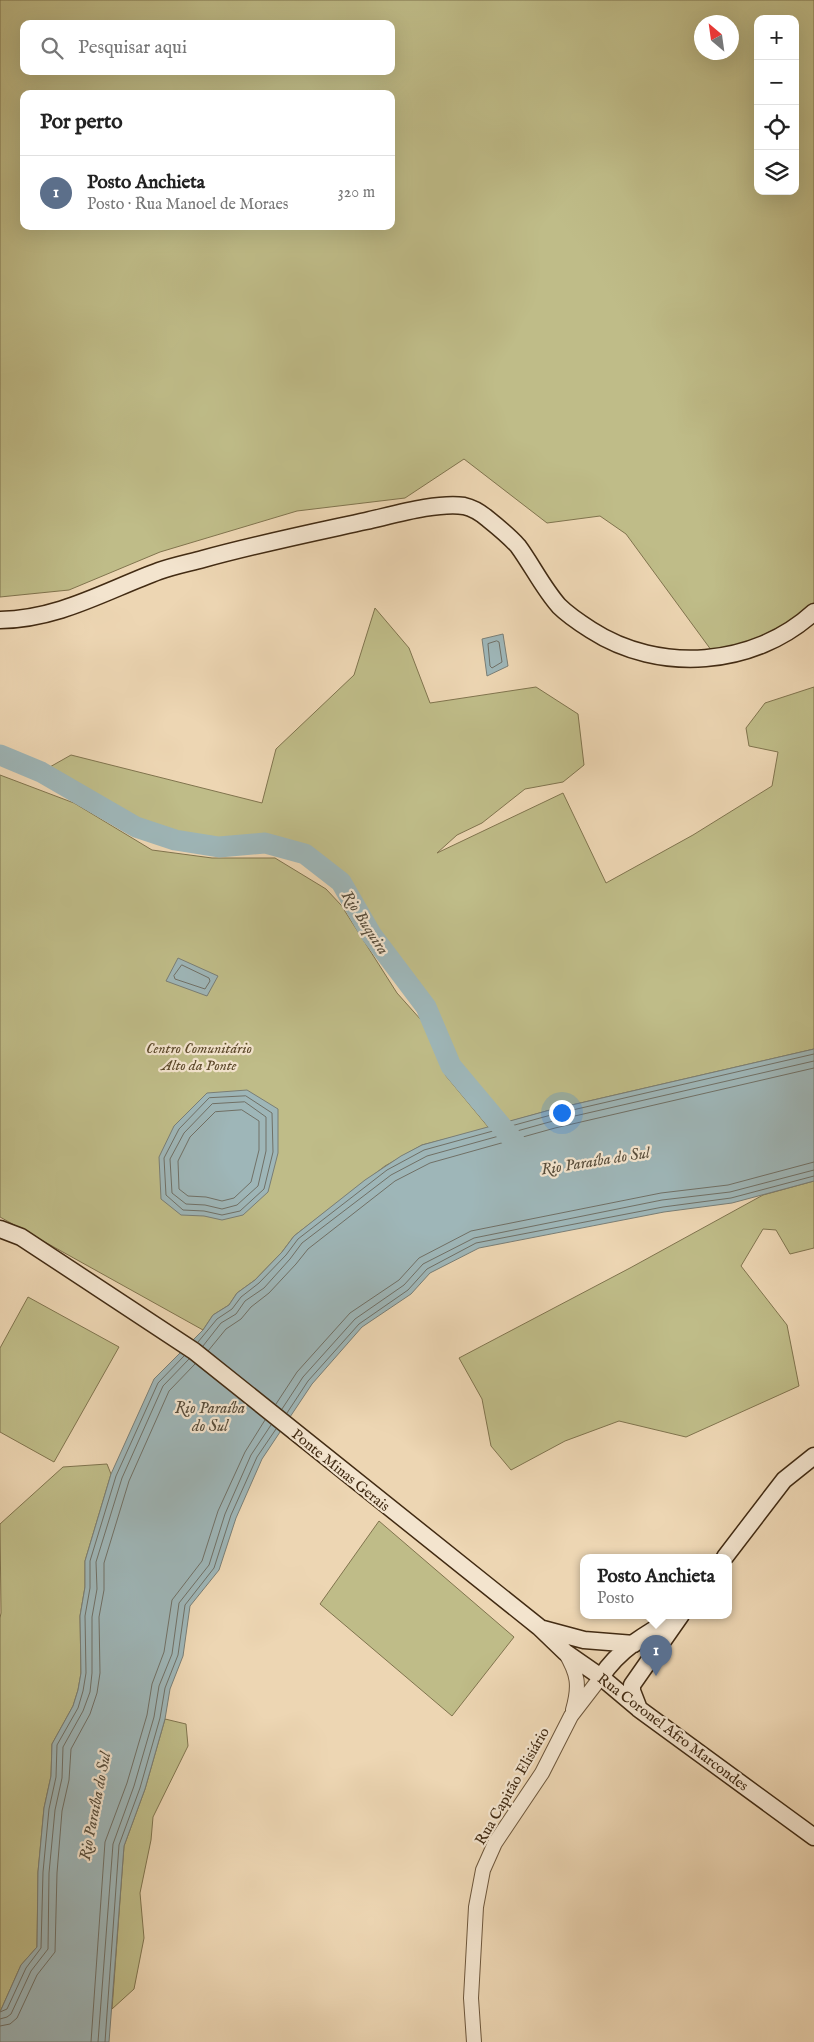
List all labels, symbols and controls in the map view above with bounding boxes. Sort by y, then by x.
north arrow [694,15,739,60]
map controls [754,15,799,195]
button: + [754,15,799,60]
search box [20,20,395,75]
icon: search [38,34,66,62]
text: Pesquisar aqui [78,36,187,60]
button: − [754,60,799,105]
button: locate [754,105,799,150]
text: Por perto [40,109,122,136]
button: layers [754,150,799,195]
text: Posto Anchieta [87,171,205,195]
text: 1 [53,183,59,203]
text: 320 m [338,183,375,203]
text: Posto · Rua Manoel de Moraes [87,195,288,215]
water label: Rio Buquira [336,887,392,959]
park label: Centro Comunitário Alto da Ponte [146,1039,252,1075]
your location [549,1100,575,1126]
water label: Rio Paraíba do Sul [540,1143,652,1180]
water label: Rio Paraíba do Sul [175,1399,245,1437]
street label: Ponte Minas Gerais [288,1425,394,1516]
popup [580,1554,732,1619]
text: Posto Anchieta [597,1565,715,1589]
text: Posto [597,1589,634,1609]
pin: 1 [640,1635,672,1676]
street label: Rua Coronel Afro Marcondes [593,1669,752,1796]
street label: Rua Capitão Elisiário [471,1724,554,1849]
water label: Rio Paraíba do Sul [76,1749,116,1862]

